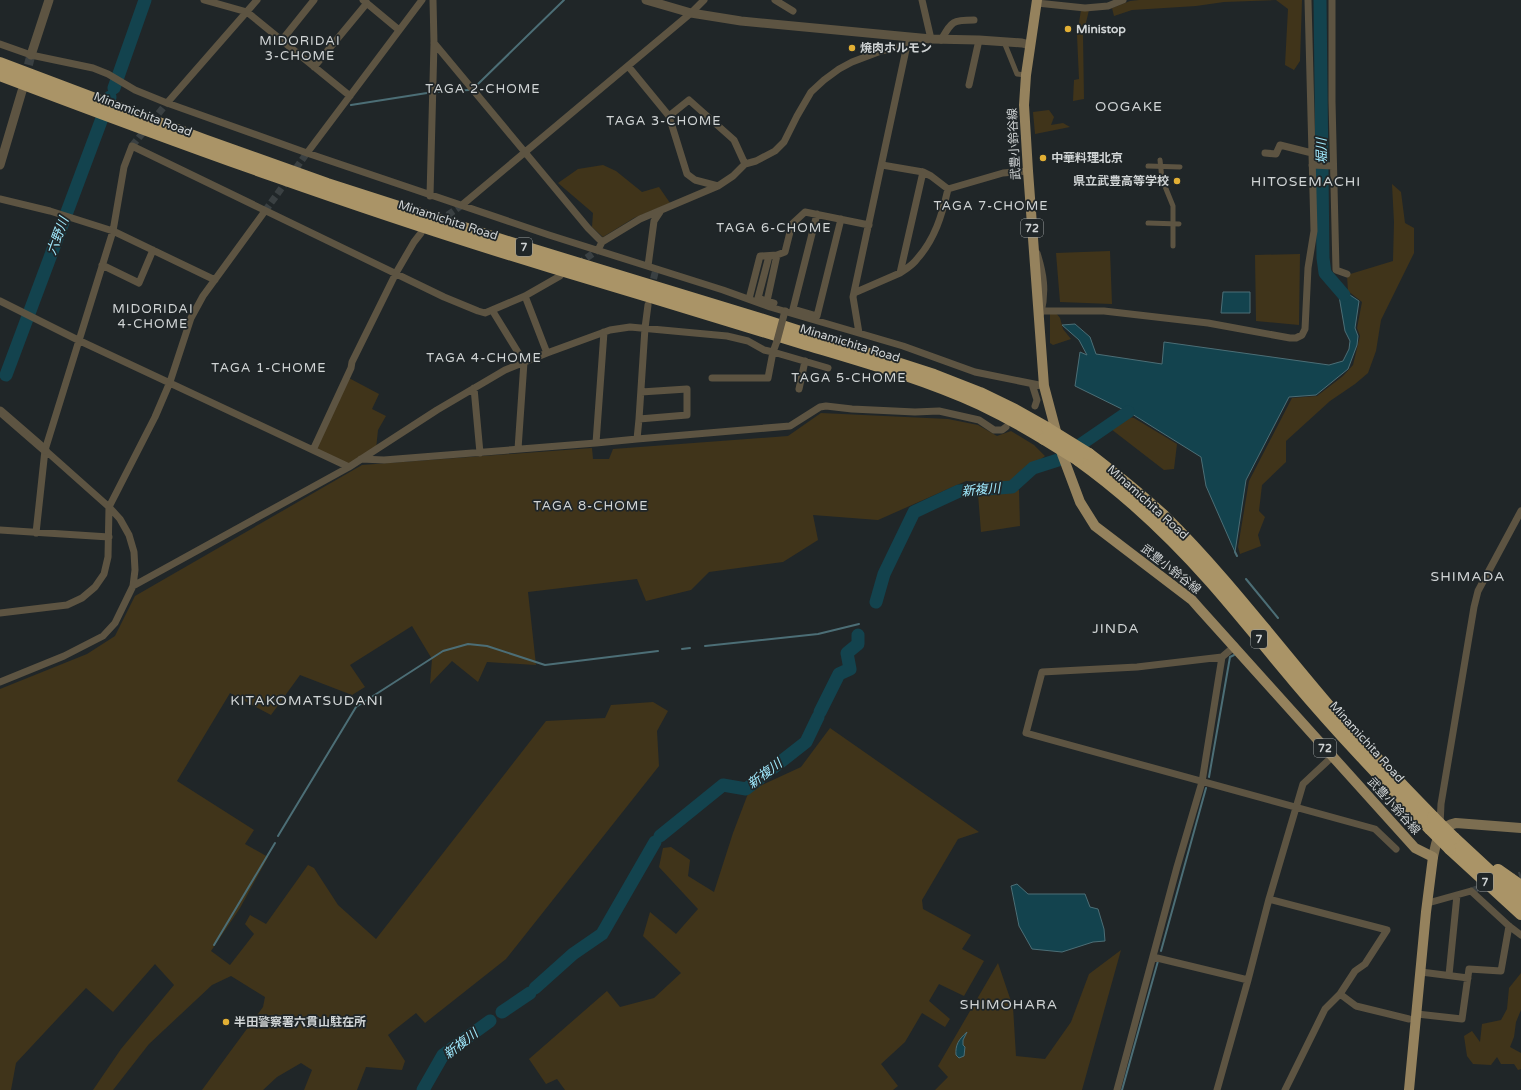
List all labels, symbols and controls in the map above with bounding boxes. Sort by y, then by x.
place label: Ministop [1076,22,1126,37]
marker: Ministop [1063,24,1073,34]
district label: MIDORIDAI 3-CHOME [259,33,341,64]
place label: 焼肉ホルモン [860,41,932,55]
marker: 焼肉ホルモン [847,43,857,53]
district label: TAGA 2-CHOME [425,81,541,97]
street label: Minamichita Road [92,89,194,139]
district label: OOGAKE [1095,98,1163,115]
street label: 武豊小鈴谷線 [1005,108,1023,180]
district label: TAGA 3-CHOME [606,113,722,129]
water label: 堀川 [1314,136,1330,164]
place label: 中華料理北京 [1051,151,1123,165]
marker: 中華料理北京 [1038,153,1048,163]
district label: HITOSEMACHI [1251,173,1361,190]
place label: 県立武豊高等学校 [1073,174,1169,188]
marker: 県立武豊高等学校 [1172,176,1182,186]
street label: Minamichita Road [396,197,500,243]
district label: TAGA 7-CHOME [933,198,1049,214]
water label: 六野川 [44,213,73,257]
road number: 72 [1021,219,1043,237]
district label: TAGA 6-CHOME [716,220,832,236]
road number: 7 [516,238,532,256]
district label: MIDORIDAI 4-CHOME [112,301,194,332]
street label: Minamichita Road [798,321,902,365]
district label: TAGA 4-CHOME [426,350,542,366]
district label: TAGA 1-CHOME [211,360,327,376]
district label: TAGA 5-CHOME [791,370,907,386]
street label: Minamichita Road [1105,462,1191,542]
water label: 新複川 [961,480,1003,500]
district label: TAGA 8-CHOME [533,498,649,514]
street label: 武豊小鈴谷線 [1138,541,1204,597]
district label: SHIMADA [1431,568,1505,585]
district label: JINDA [1092,620,1140,637]
road number: 7 [1251,630,1267,648]
district label: KITAKOMATSUDANI [230,692,384,709]
street label: Minamichita Road [1327,699,1407,785]
road number: 72 [1314,739,1336,757]
water label: 新複川 [745,755,787,792]
street label: 武豊小鈴谷線 [1365,775,1423,837]
road number: 7 [1477,873,1493,891]
district label: SHIMOHARA [960,996,1058,1013]
place label: 半田警察署六貫山駐在所 [234,1015,366,1029]
marker: 半田警察署六貫山駐在所 [221,1017,231,1027]
water label: 新複川 [441,1024,483,1062]

